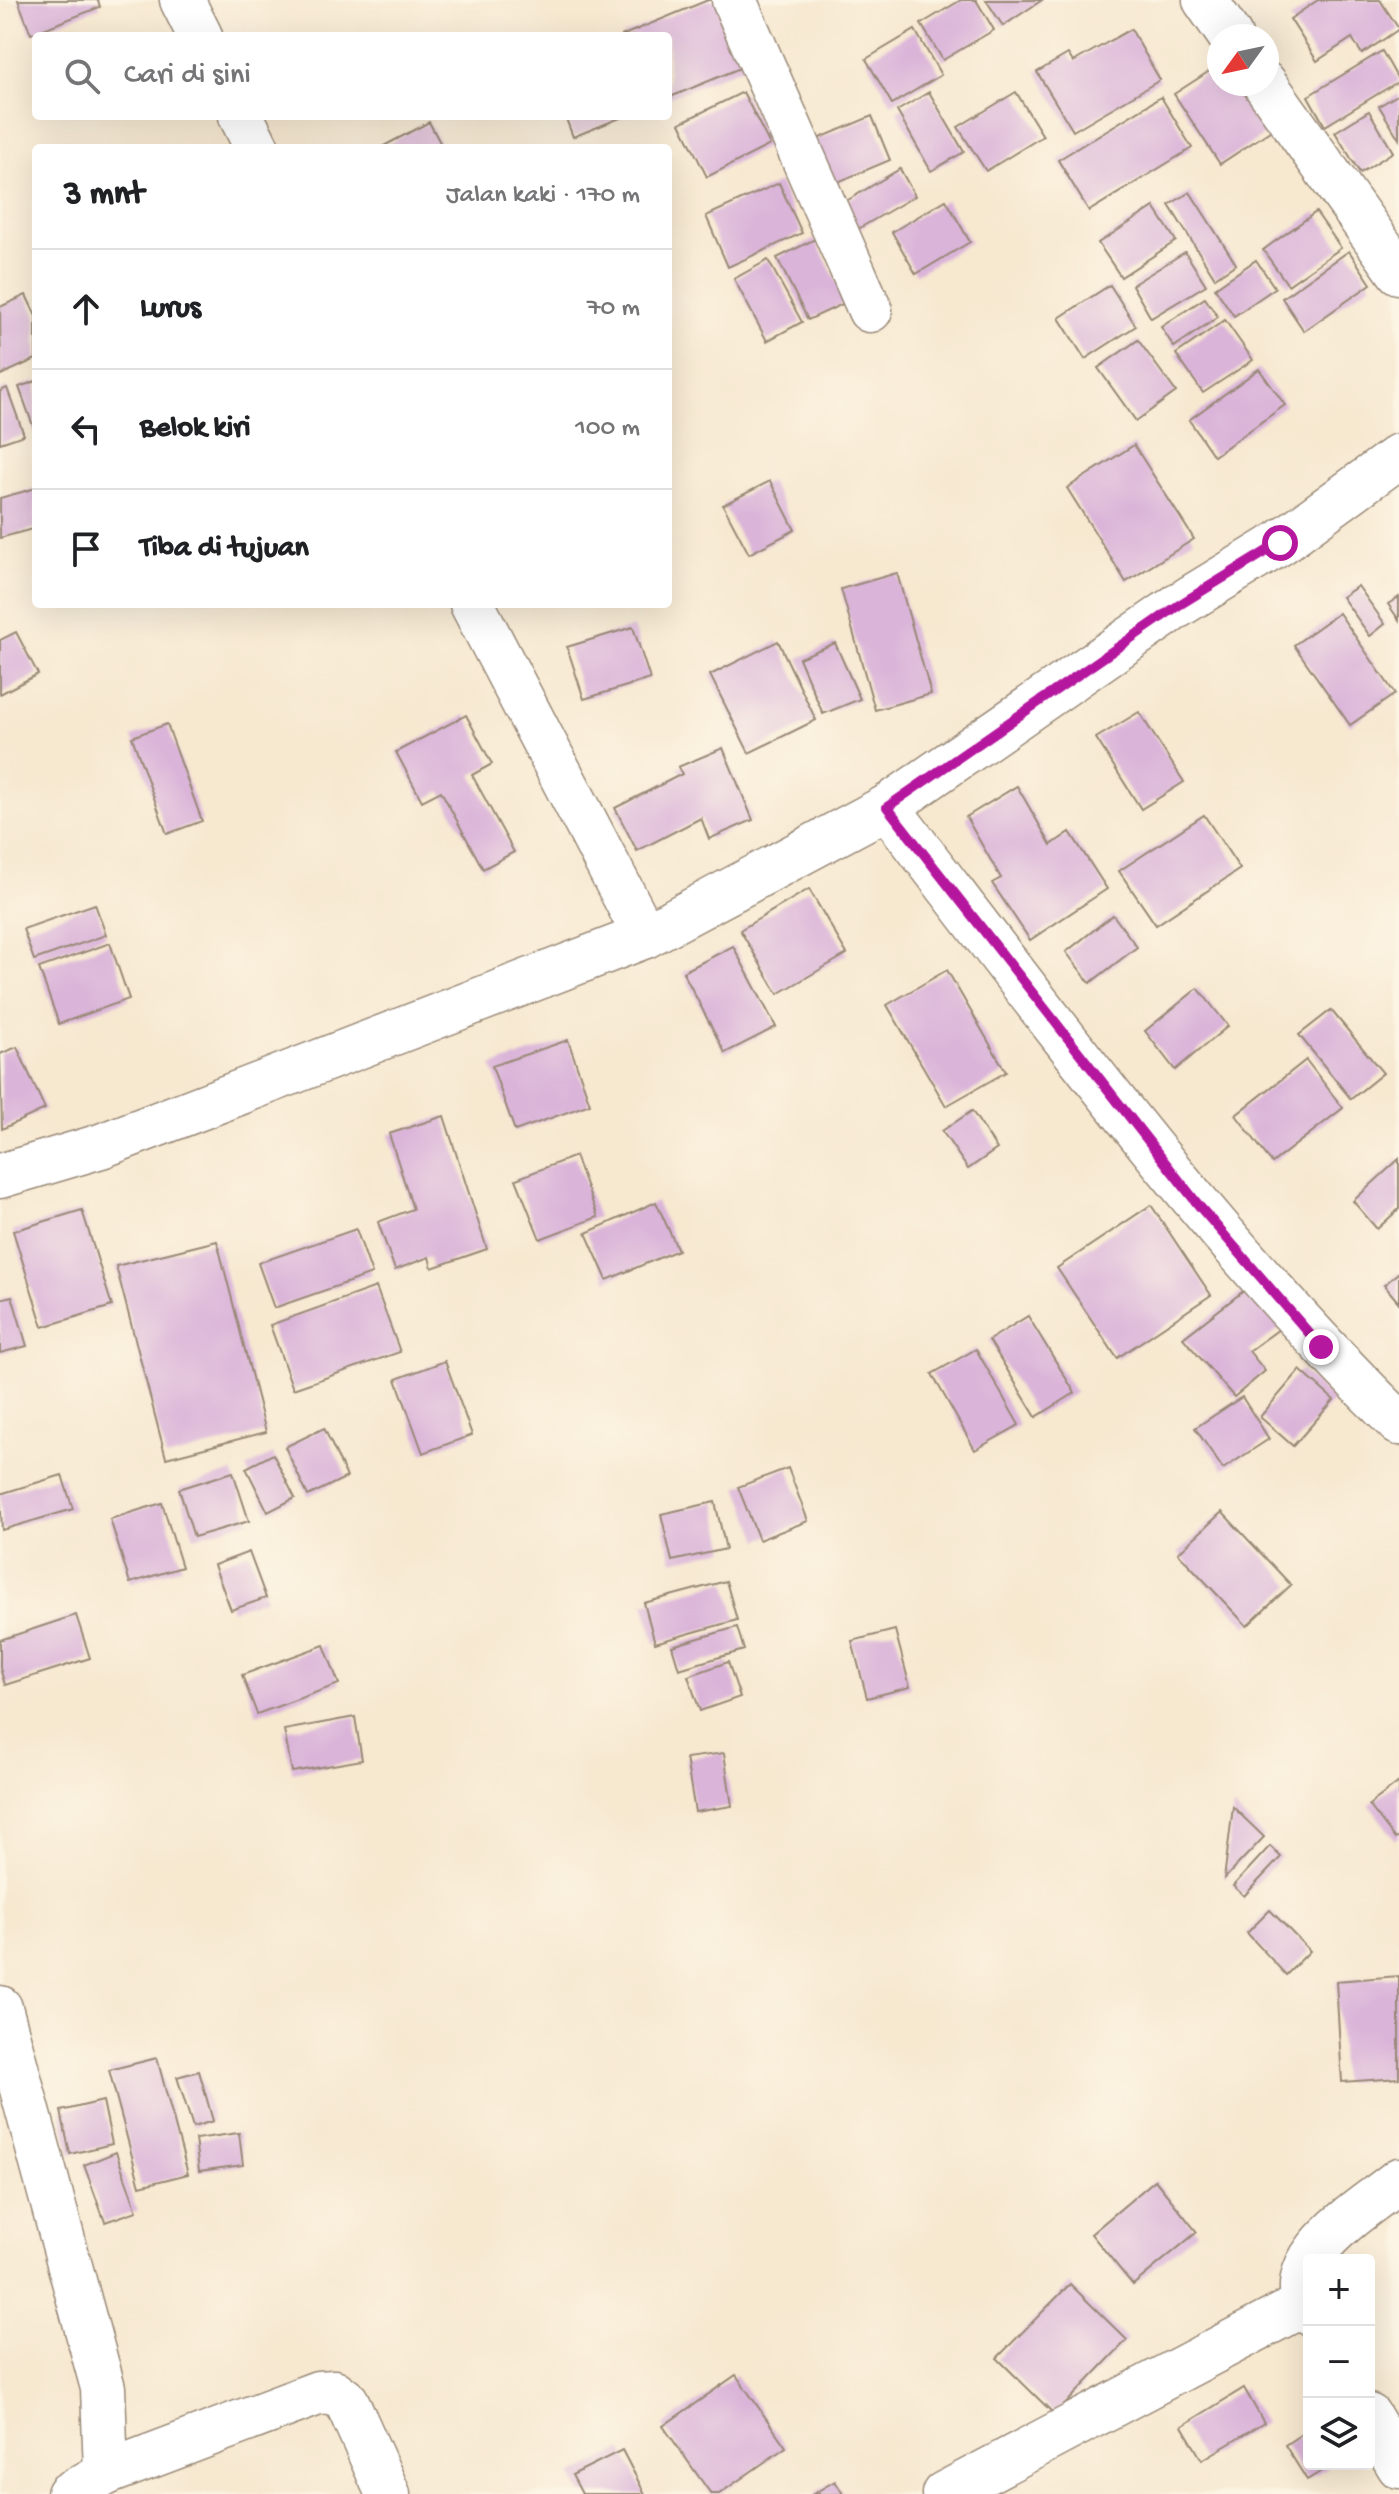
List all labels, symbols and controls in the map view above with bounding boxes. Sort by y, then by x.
north arrow [1207,24,1279,96]
search box [32,32,672,120]
icon: search [60,54,104,98]
text: Cari di sini [124,59,251,94]
text: 3 mnt [64,176,144,216]
text: Jalan kaki · 170 m [446,181,640,212]
icon: ahead [64,287,108,331]
text: Lurus [140,292,201,327]
text: 70 m [587,294,640,325]
icon: left [64,407,108,451]
text: Belok kiri [140,412,250,447]
text: 100 m [575,414,640,445]
route start [1262,525,1298,561]
icon: arrive [64,527,108,571]
text: Tiba di tujuan [140,532,309,567]
route end [1303,1329,1339,1365]
map controls [1303,2254,1375,2470]
button: + [1303,2254,1375,2326]
button: − [1303,2326,1375,2398]
button: layers [1303,2398,1375,2470]

